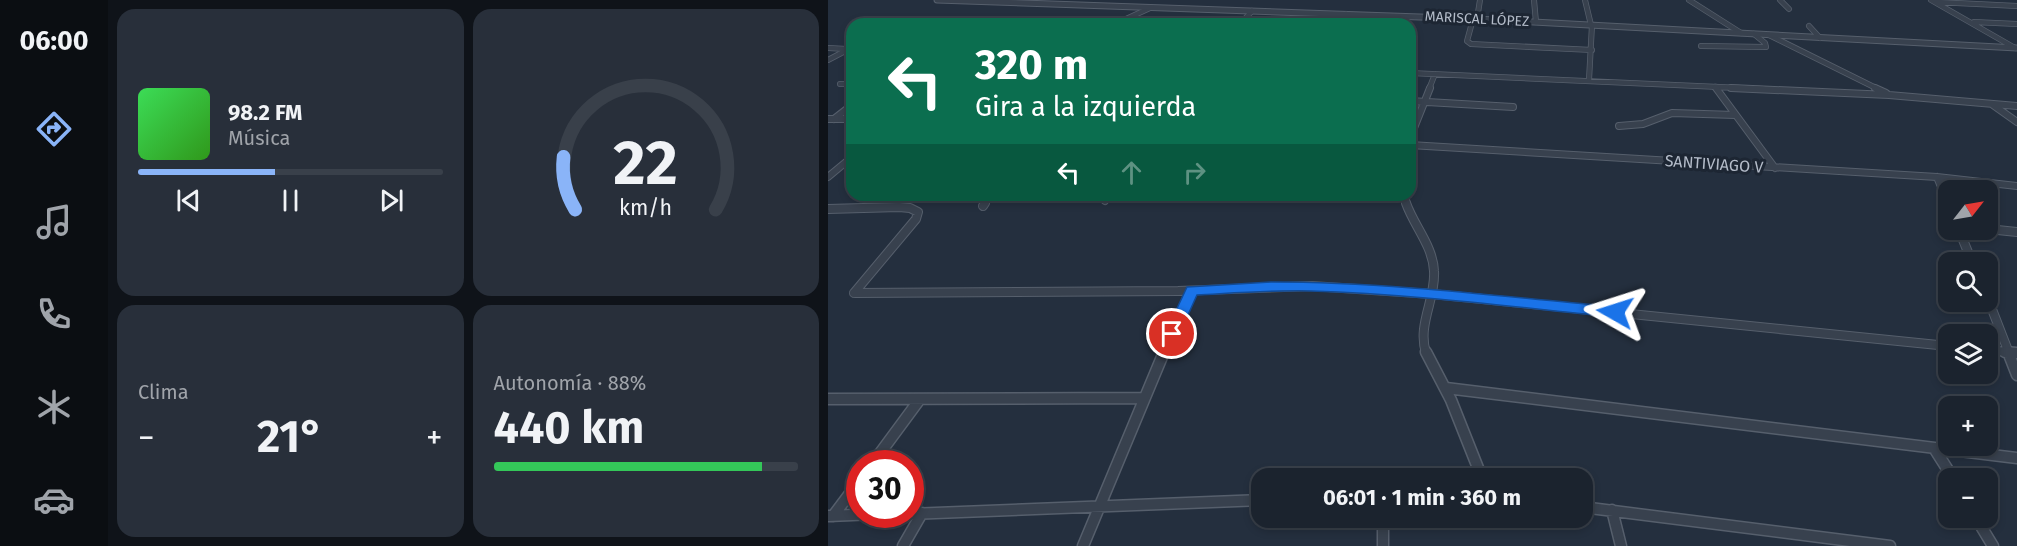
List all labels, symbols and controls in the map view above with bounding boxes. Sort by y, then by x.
street label: MARISCAL LÓPEZ [1424,7,1530,30]
text: 06:00 [19,25,89,57]
text: 320 m [975,40,1088,90]
icon: left [876,42,954,120]
text: Gira a la izquierda [975,91,1196,123]
text: 98.2 FM [228,99,302,126]
icon: directions [33,108,75,150]
text: Música [228,126,290,150]
text: 22 [613,126,678,201]
street label: SANTIVIAGO V [1664,151,1764,177]
icon: left [1052,156,1085,189]
icon: ahead [1115,156,1148,189]
icon: right [1178,156,1211,189]
north arrow [1938,180,1998,240]
map controls [1938,180,1998,528]
icon: previous [172,184,205,217]
icon: pause [274,184,307,217]
icon: next [375,184,408,217]
text: km/h [619,195,672,221]
icon: music [33,201,75,243]
button: search [1938,252,1998,312]
position arrow [1583,280,1647,344]
icon: phone [33,293,75,335]
pin [1146,308,1197,359]
icon: arrive [1155,317,1188,350]
button: layers [1938,324,1998,384]
text: Autonomía · 88% [494,371,646,395]
text: Clima [138,380,189,404]
icon: climate [33,386,75,428]
button: + [1938,396,1998,456]
text: 440 km [494,401,644,455]
text: 21° [257,410,324,464]
text: − [138,418,155,458]
text: + [426,418,442,458]
speed limit sign: 30 [846,450,924,528]
button: − [1938,468,1998,528]
icon: car [33,479,75,521]
text: 06:01 · 1 min · 360 m [1323,484,1521,511]

